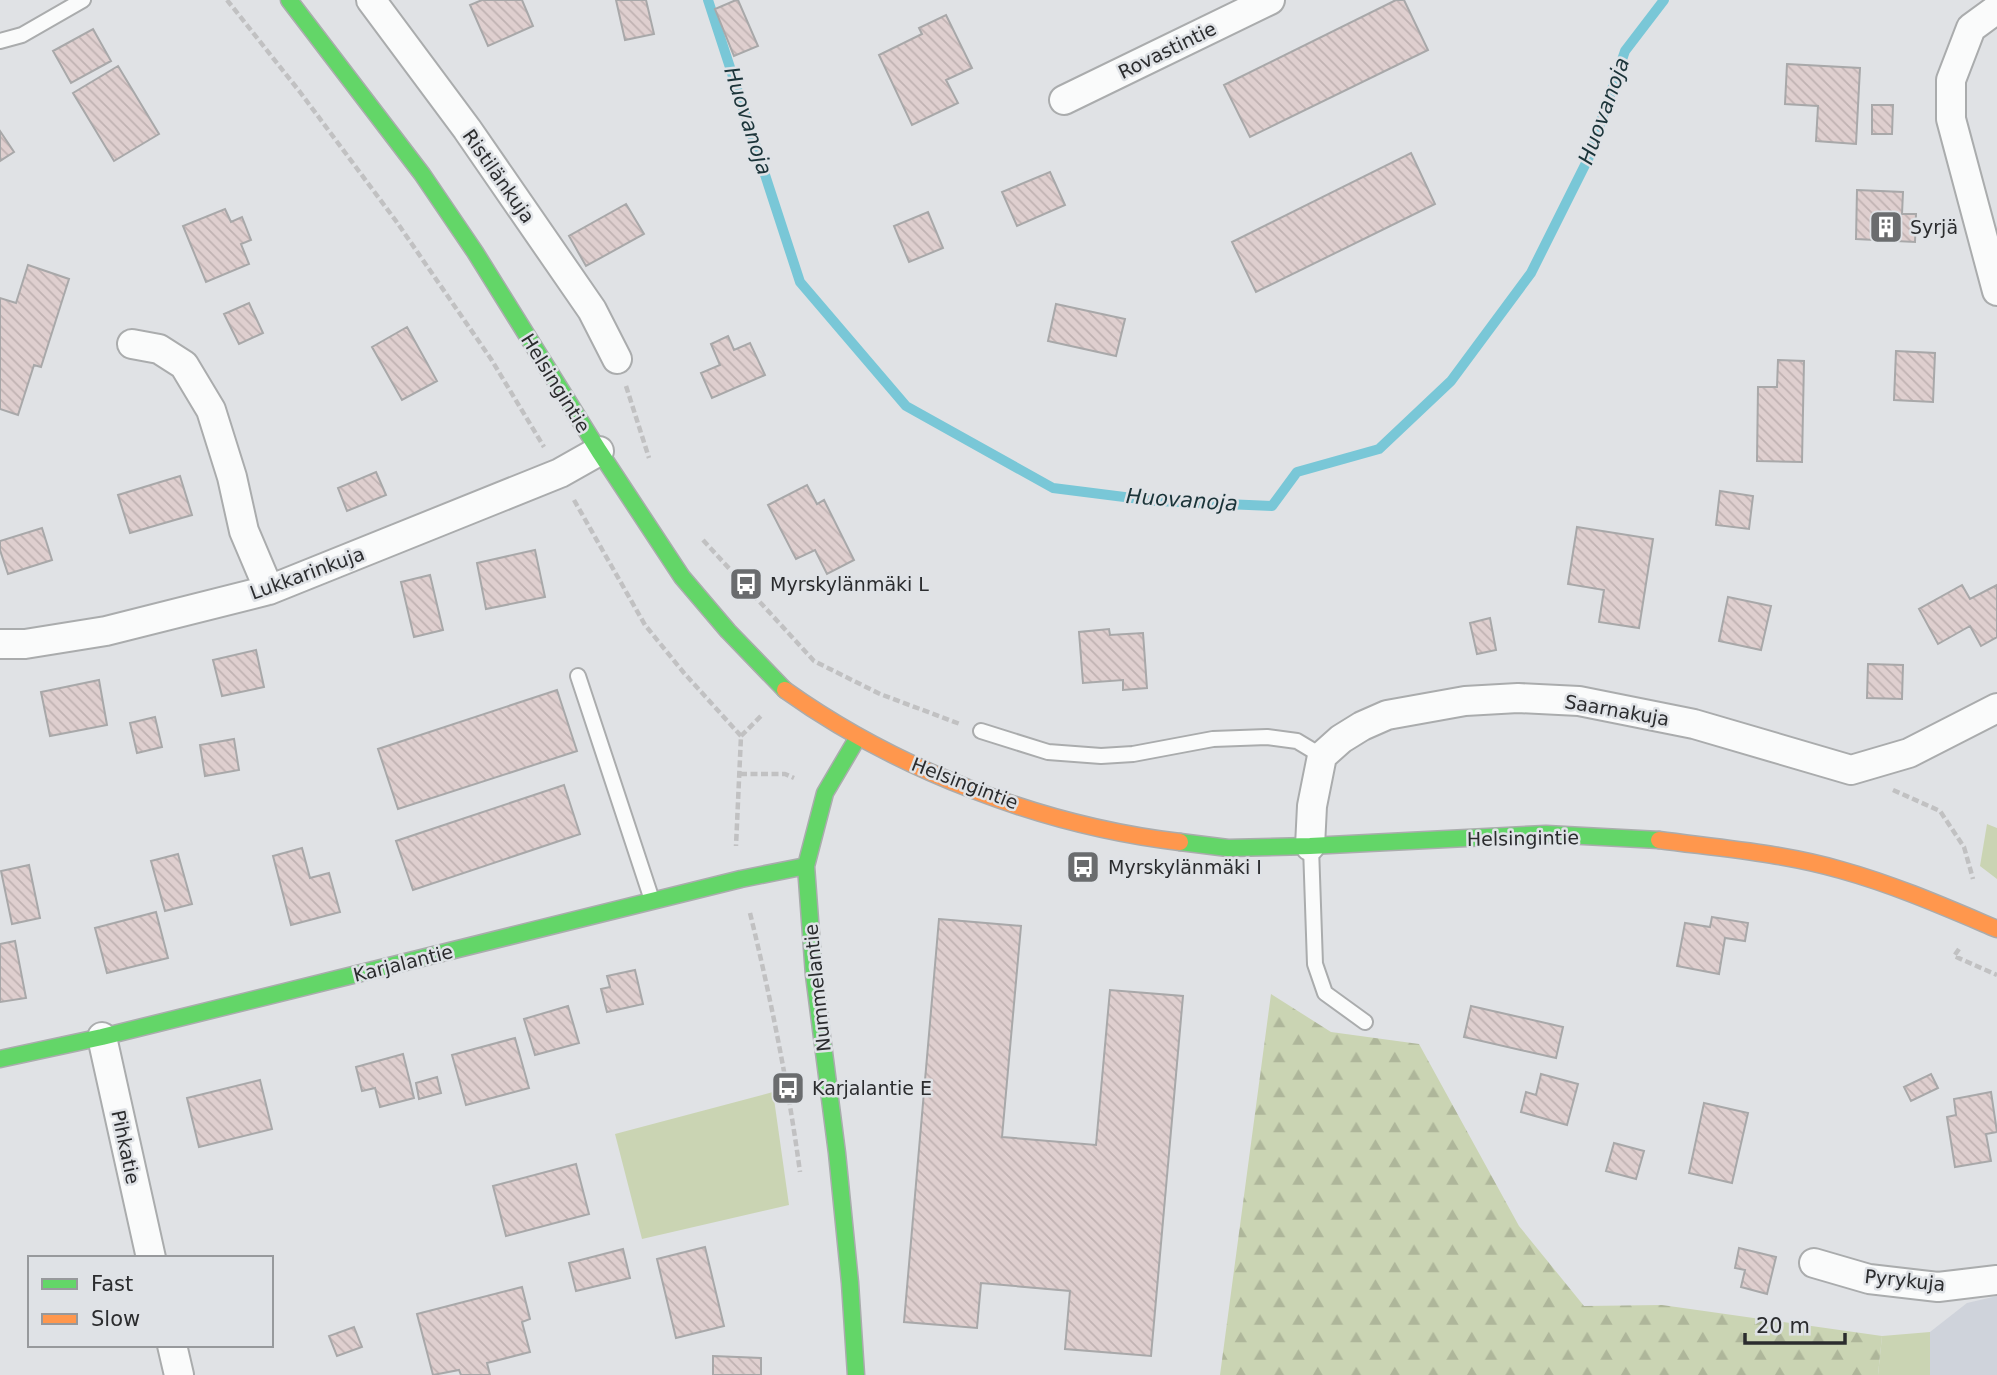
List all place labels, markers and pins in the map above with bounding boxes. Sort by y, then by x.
building icon: Syrjä [1867,208,1905,246]
place label: Syrjä [1910,216,1958,238]
bus stop icon: Myrskylänmäki L [727,565,765,603]
place label: Myrskylänmäki L [770,573,929,595]
bus stop icon: Myrskylänmäki I [1064,848,1102,886]
place label: Myrskylänmäki I [1108,856,1262,878]
bus stop icon: Karjalantie E [769,1069,807,1107]
place label: Karjalantie E [812,1077,932,1099]

